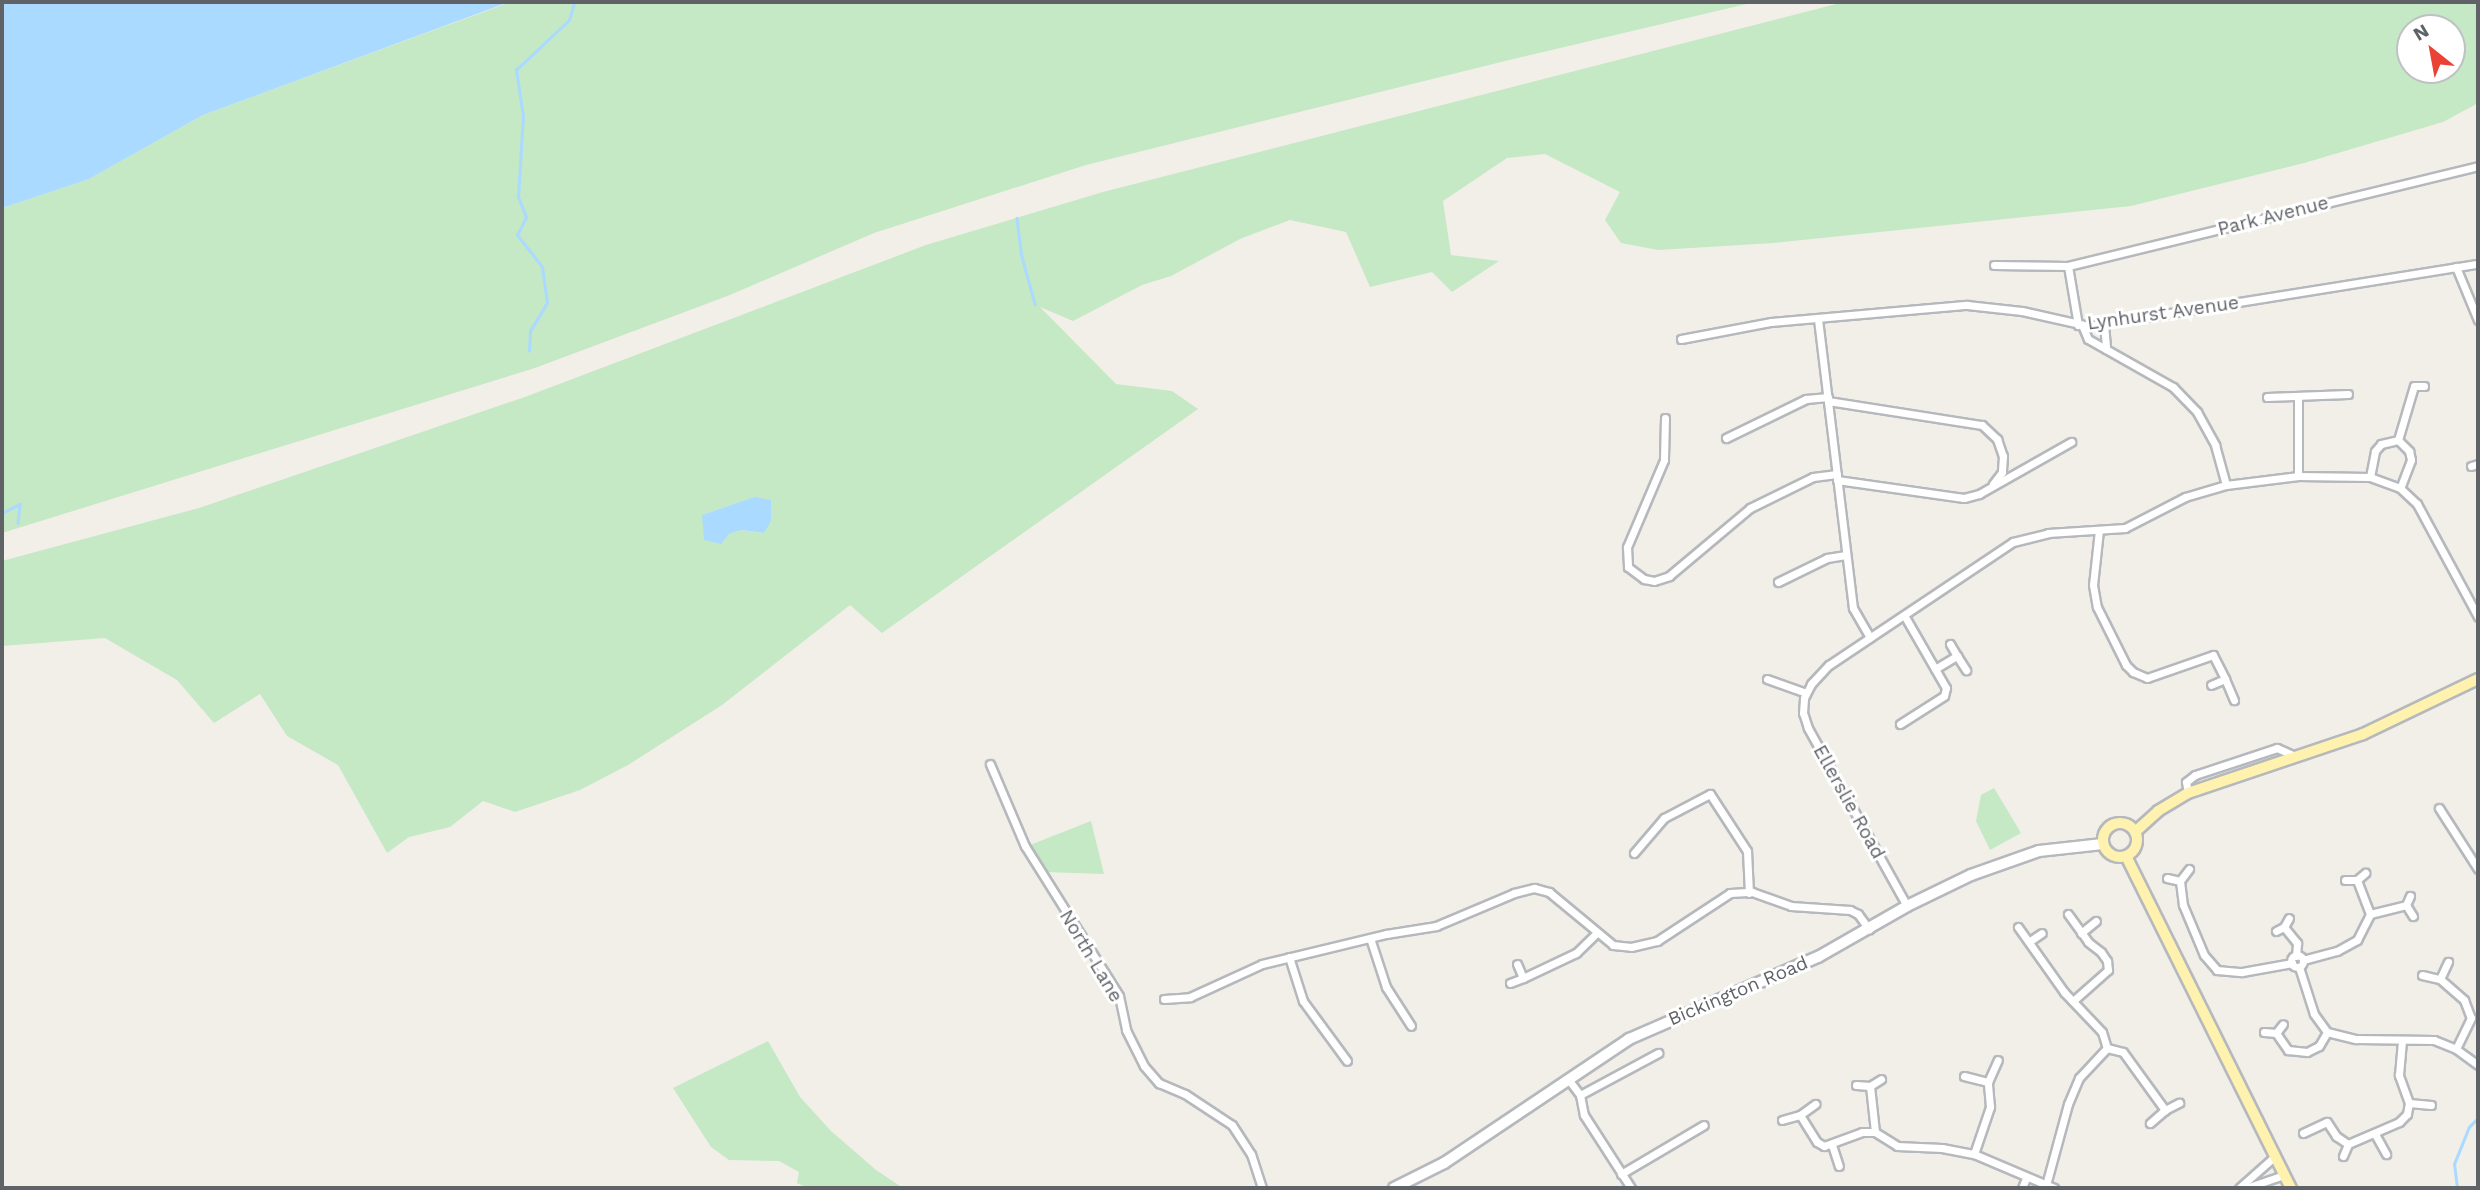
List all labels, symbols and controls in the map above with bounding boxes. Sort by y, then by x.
north arrow [2396,14,2466,84]
text: N [2409,19,2433,46]
street label: Park Avenue [2215,191,2331,241]
street label: Lynhurst Avenue [2085,291,2241,335]
street label: Ellerslie Road [1808,741,1890,863]
street label: North Lane [1055,906,1127,1006]
street label: Bickington Road [1665,951,1811,1031]

